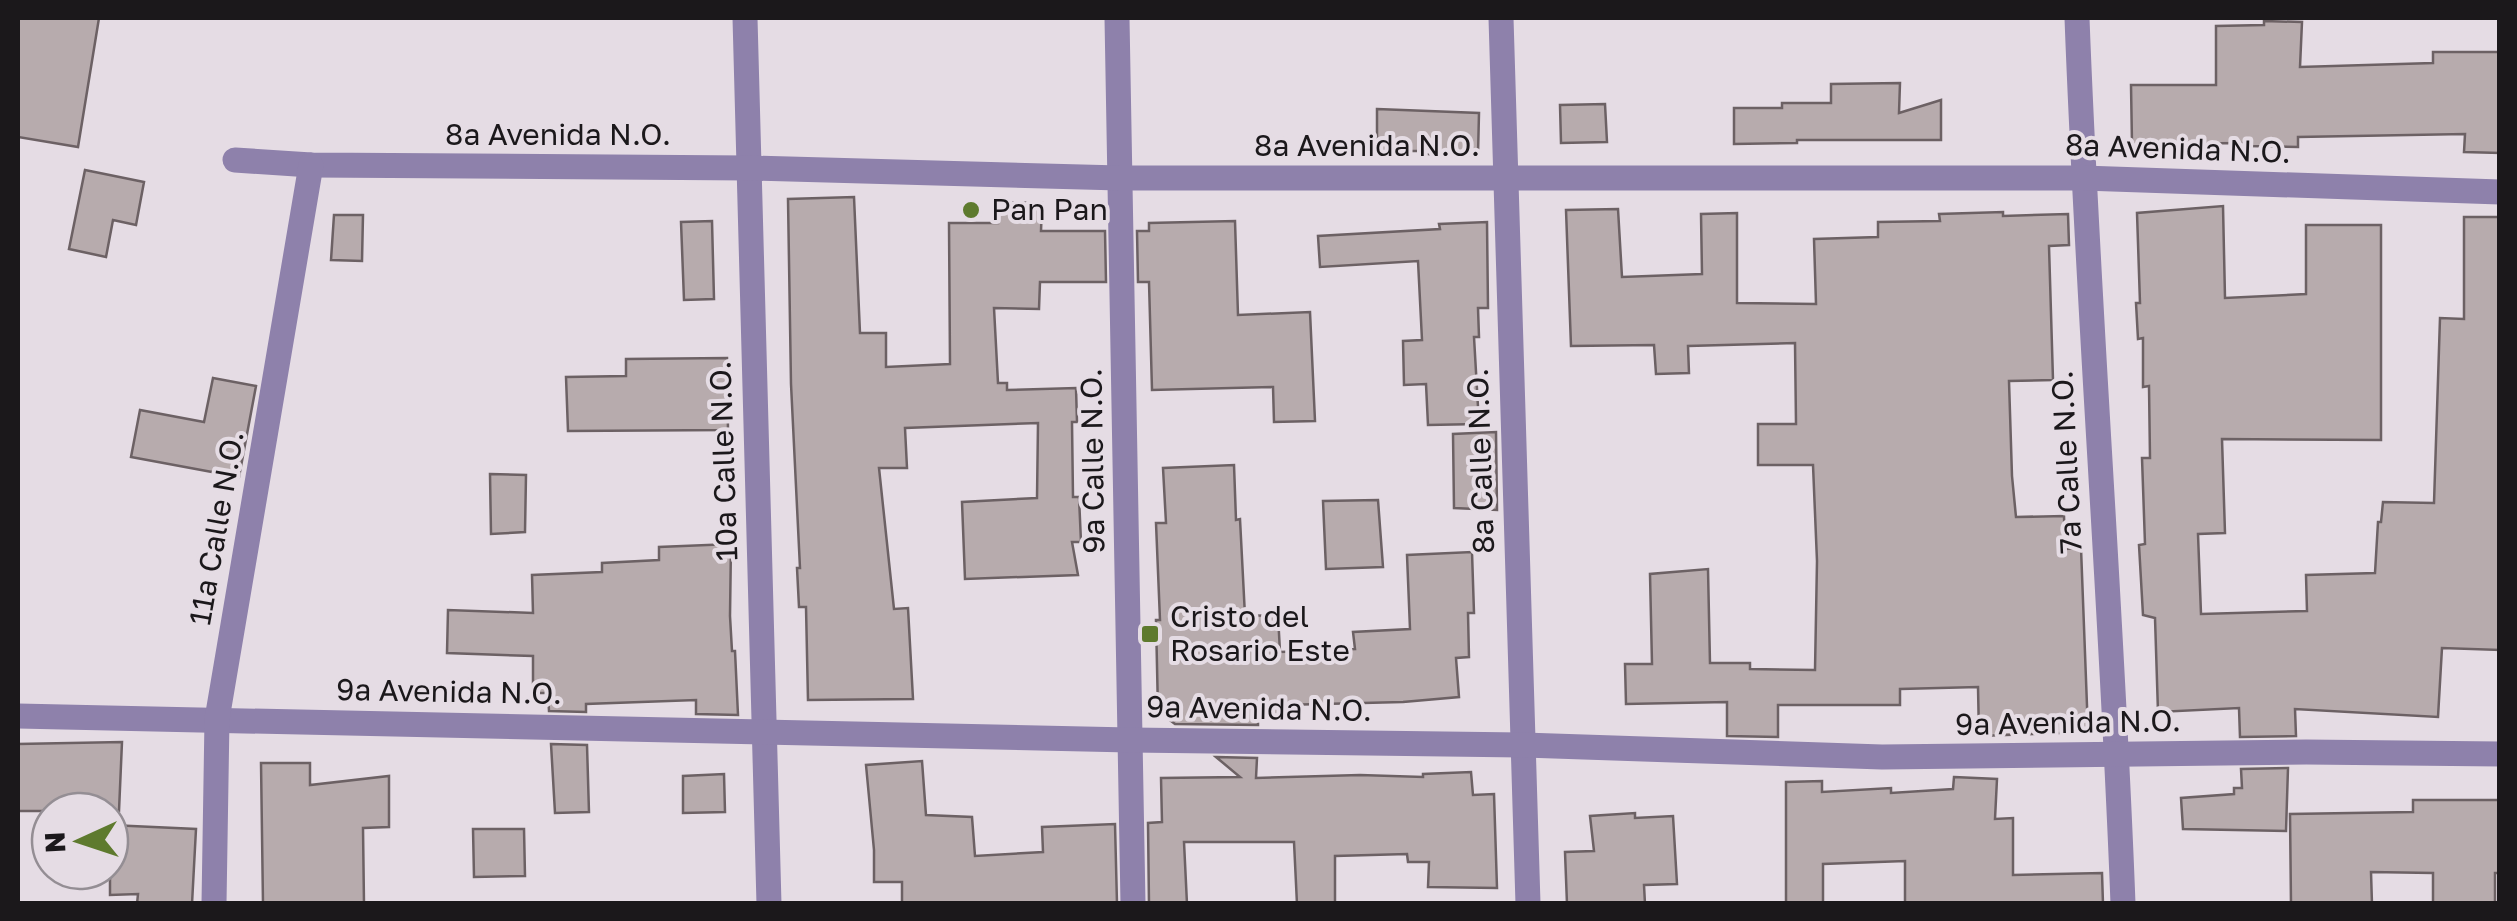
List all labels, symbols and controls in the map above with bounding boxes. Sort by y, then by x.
street label: 8a Avenida N.O. [445,116,671,152]
street label: 8a Avenida N.O. [2065,126,2292,170]
street label: 8a Avenida N.O. [1254,127,1480,163]
place label: Pan Pan [991,191,1108,227]
marker: Pan Pan [960,199,982,221]
street label: 10a Calle N.O. [702,360,744,562]
street label: 9a Calle N.O. [1072,368,1112,554]
street label: 8a Calle N.O. [1459,368,1501,554]
street label: 7a Calle N.O. [2043,370,2089,555]
street label: 11a Calle N.O. [181,428,251,628]
place label: Cristo del Rosario Este [1170,598,1350,668]
marker: Cristo del Rosario Este [1139,623,1161,645]
street label: 9a Avenida N.O. [336,671,562,711]
street label: 9a Avenida N.O. [1146,688,1372,728]
street label: 9a Avenida N.O. [1955,702,2181,742]
north arrow [30,791,130,891]
text: N [38,831,72,854]

